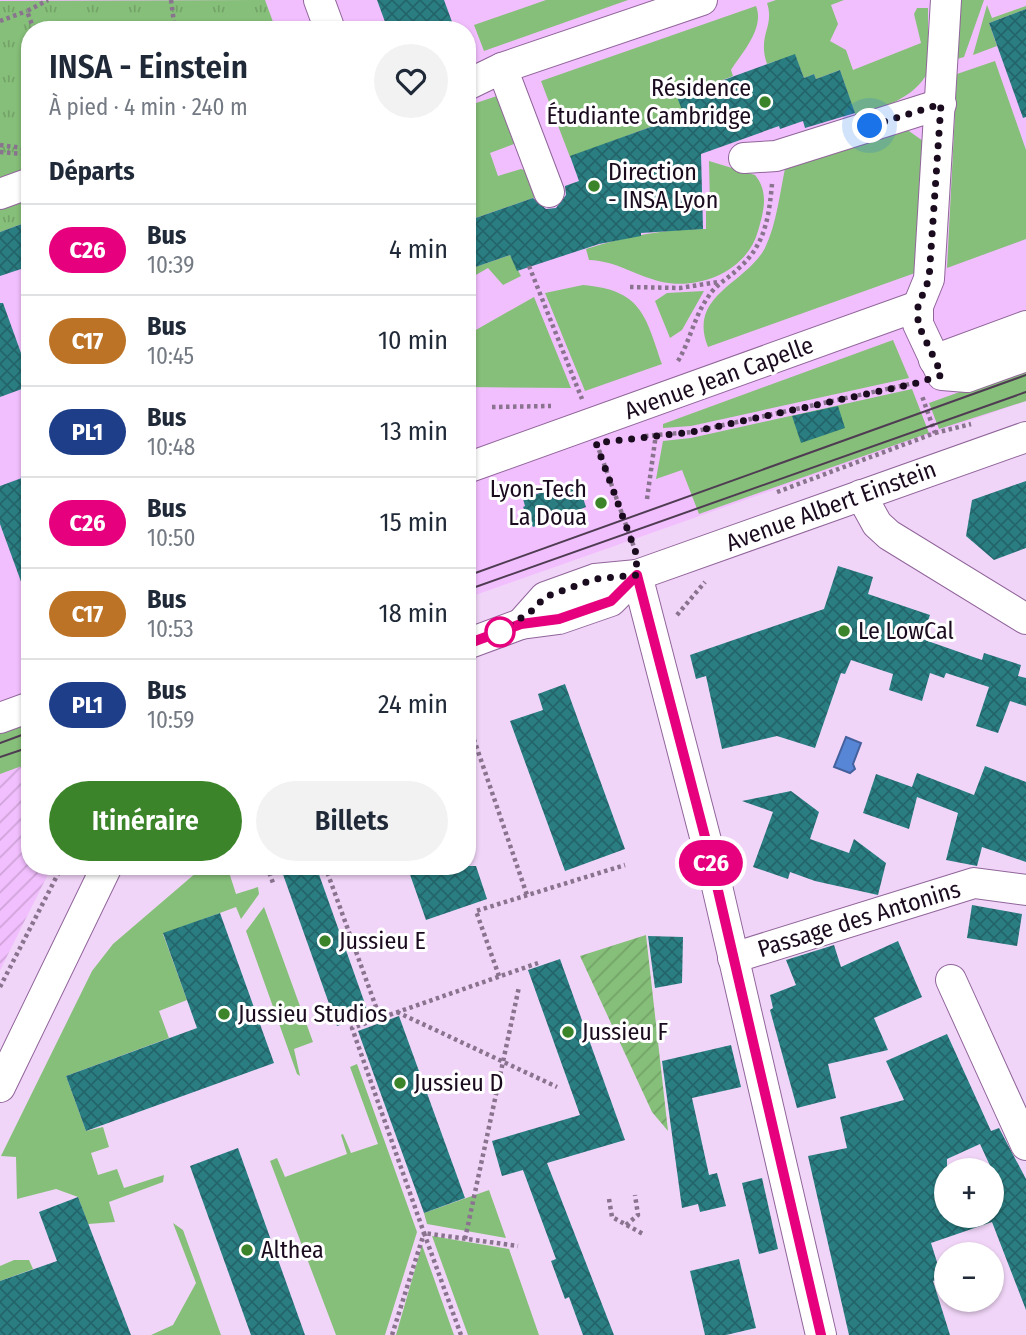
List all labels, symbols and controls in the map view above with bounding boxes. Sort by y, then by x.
button: heart [374,44,448,118]
text: INSA - Einstein [49,47,248,87]
place label: Résidence Étudiante Cambridge [546,74,751,130]
text: À pied · 4 min · 240 m [49,93,248,121]
marker: Résidence Étudiante Cambridge [757,94,773,110]
your location [852,108,887,143]
text: Départs [49,156,135,187]
place label: Direction - INSA Lyon [608,158,718,214]
marker: Direction - INSA Lyon [586,178,602,194]
text: Bus [147,220,186,251]
text: 4 min [389,234,448,265]
text: C26 [69,236,106,264]
text: 10:39 [147,251,194,279]
text: Bus [147,311,186,342]
text: 10 min [378,325,448,356]
text: C17 [72,327,103,355]
street label: Avenue Jean Capelle [621,331,817,425]
text: 10:45 [147,342,194,370]
text: Bus [147,402,186,433]
text: 13 min [380,416,448,447]
text: PL1 [72,418,103,446]
text: 10:48 [147,433,195,461]
street label: Avenue Albert Einstein [722,455,940,557]
place label: Lyon-Tech La Doua [490,475,587,531]
text: Bus [147,493,186,524]
marker: Lyon-Tech La Doua [593,495,609,511]
text: 15 min [380,507,448,538]
text: C26 [69,509,106,537]
text: 10:50 [147,524,195,552]
text: Bus [147,584,186,615]
text: 18 min [379,598,448,629]
text: C17 [72,600,103,628]
text: 10:53 [147,615,194,643]
unlabelled marker [485,617,515,647]
place label: Le LowCal [858,617,954,645]
marker: Le LowCal [836,623,852,639]
text: Bus [147,675,186,706]
text: 24 min [378,689,448,720]
text: PL1 [72,691,103,719]
text: 10:59 [147,706,194,734]
button: Itinéraire [49,781,242,861]
button: Billets [256,781,448,861]
line badge: C26 [671,840,751,886]
text: C26 [693,849,729,877]
street label: Passage des Antonins [754,875,964,963]
place label: Jussieu E [339,927,426,955]
marker: Jussieu E [317,933,333,949]
place label: Jussieu Studios [238,1000,388,1028]
marker: Jussieu Studios [216,1006,232,1022]
place label: Jussieu F [582,1018,668,1046]
marker: Jussieu F [560,1024,576,1040]
place label: Jussieu D [414,1069,503,1097]
marker: Jussieu D [392,1075,408,1091]
map controls [934,1158,1004,1312]
button: + [934,1158,1004,1228]
place label: Althea [261,1236,324,1264]
marker: Althea [239,1242,255,1258]
button: − [934,1242,1004,1312]

